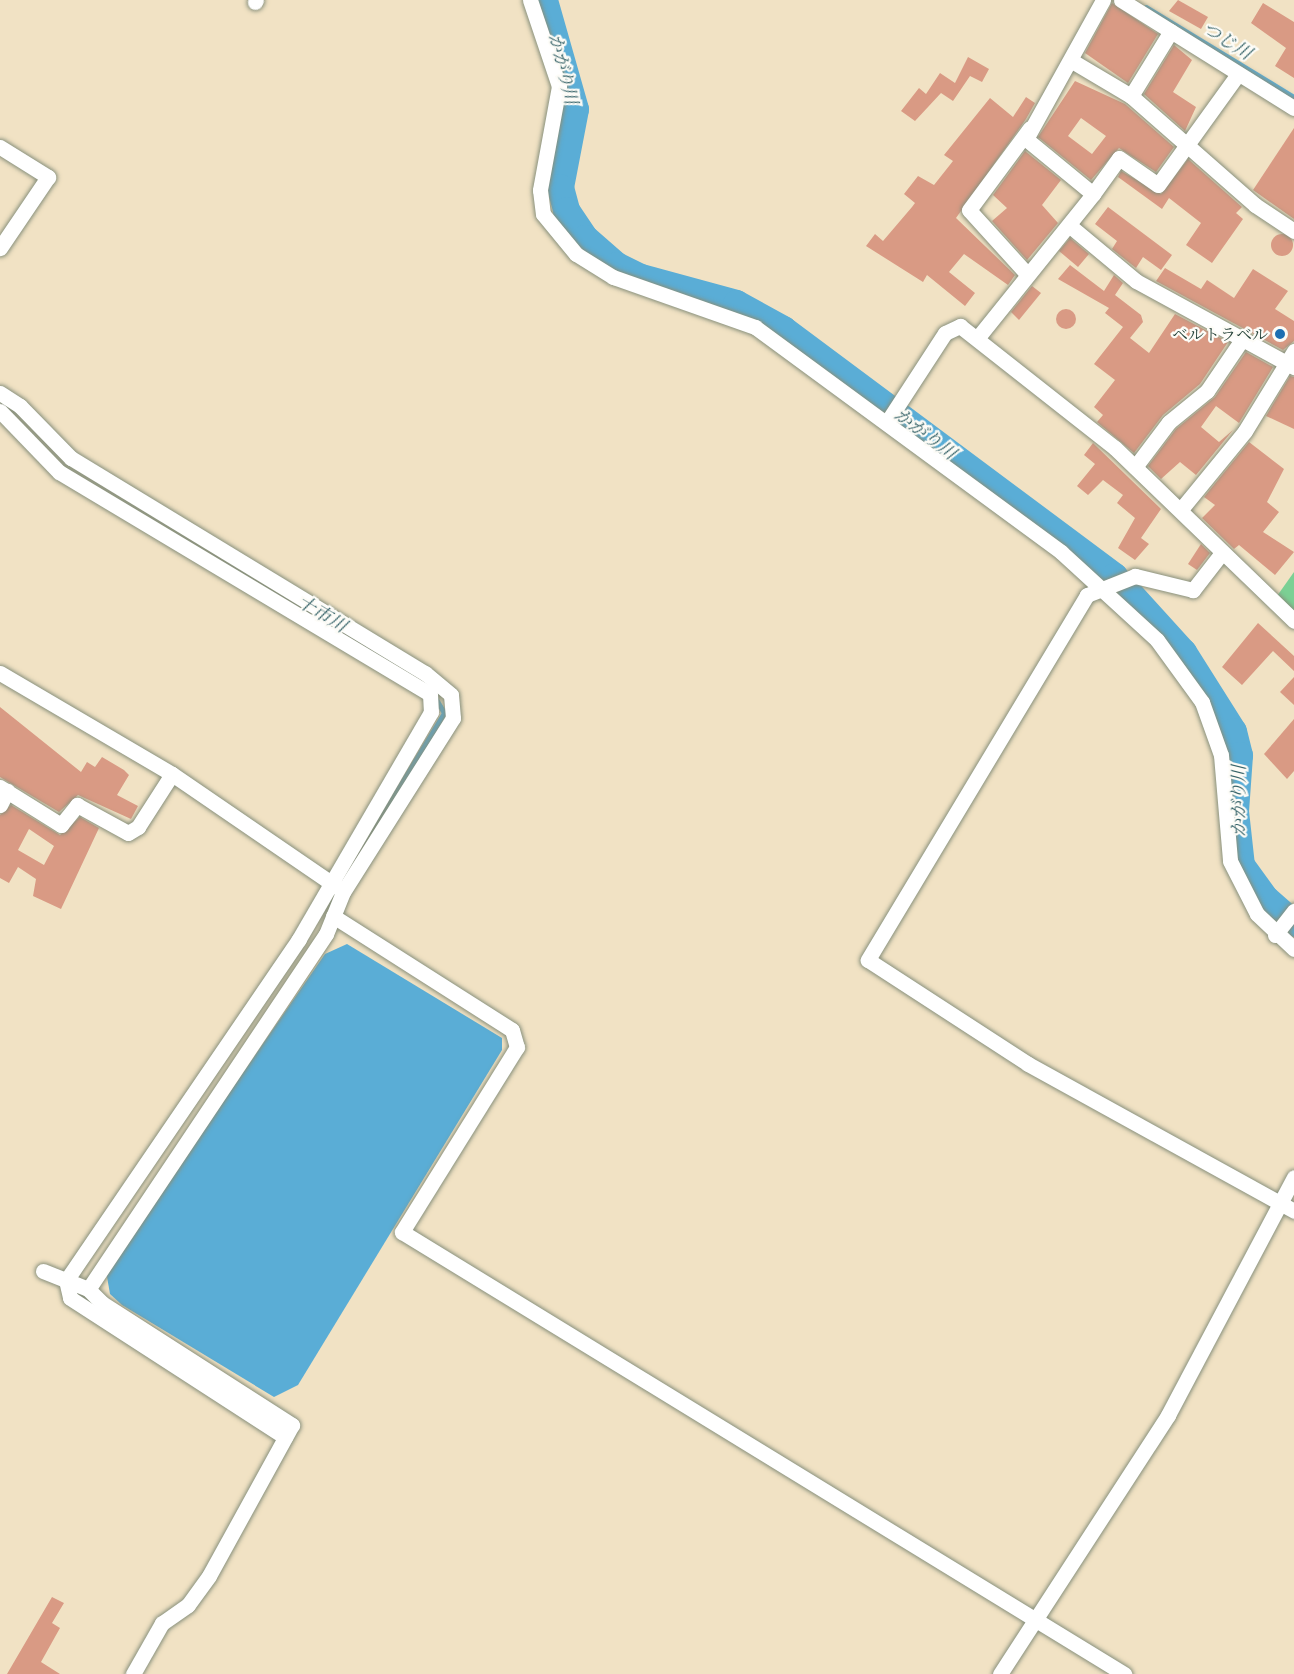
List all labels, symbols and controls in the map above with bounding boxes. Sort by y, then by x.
water label: つじ川 [1198,18,1256,64]
water label: かがり川 [544,31,582,107]
place label: ベルトラベル [1172,324,1268,344]
marker: ベルトラベル [1273,327,1287,341]
water label: かがり川 [890,404,960,464]
water label: 十市川 [293,591,351,637]
water label: かがり川 [1228,765,1250,837]

